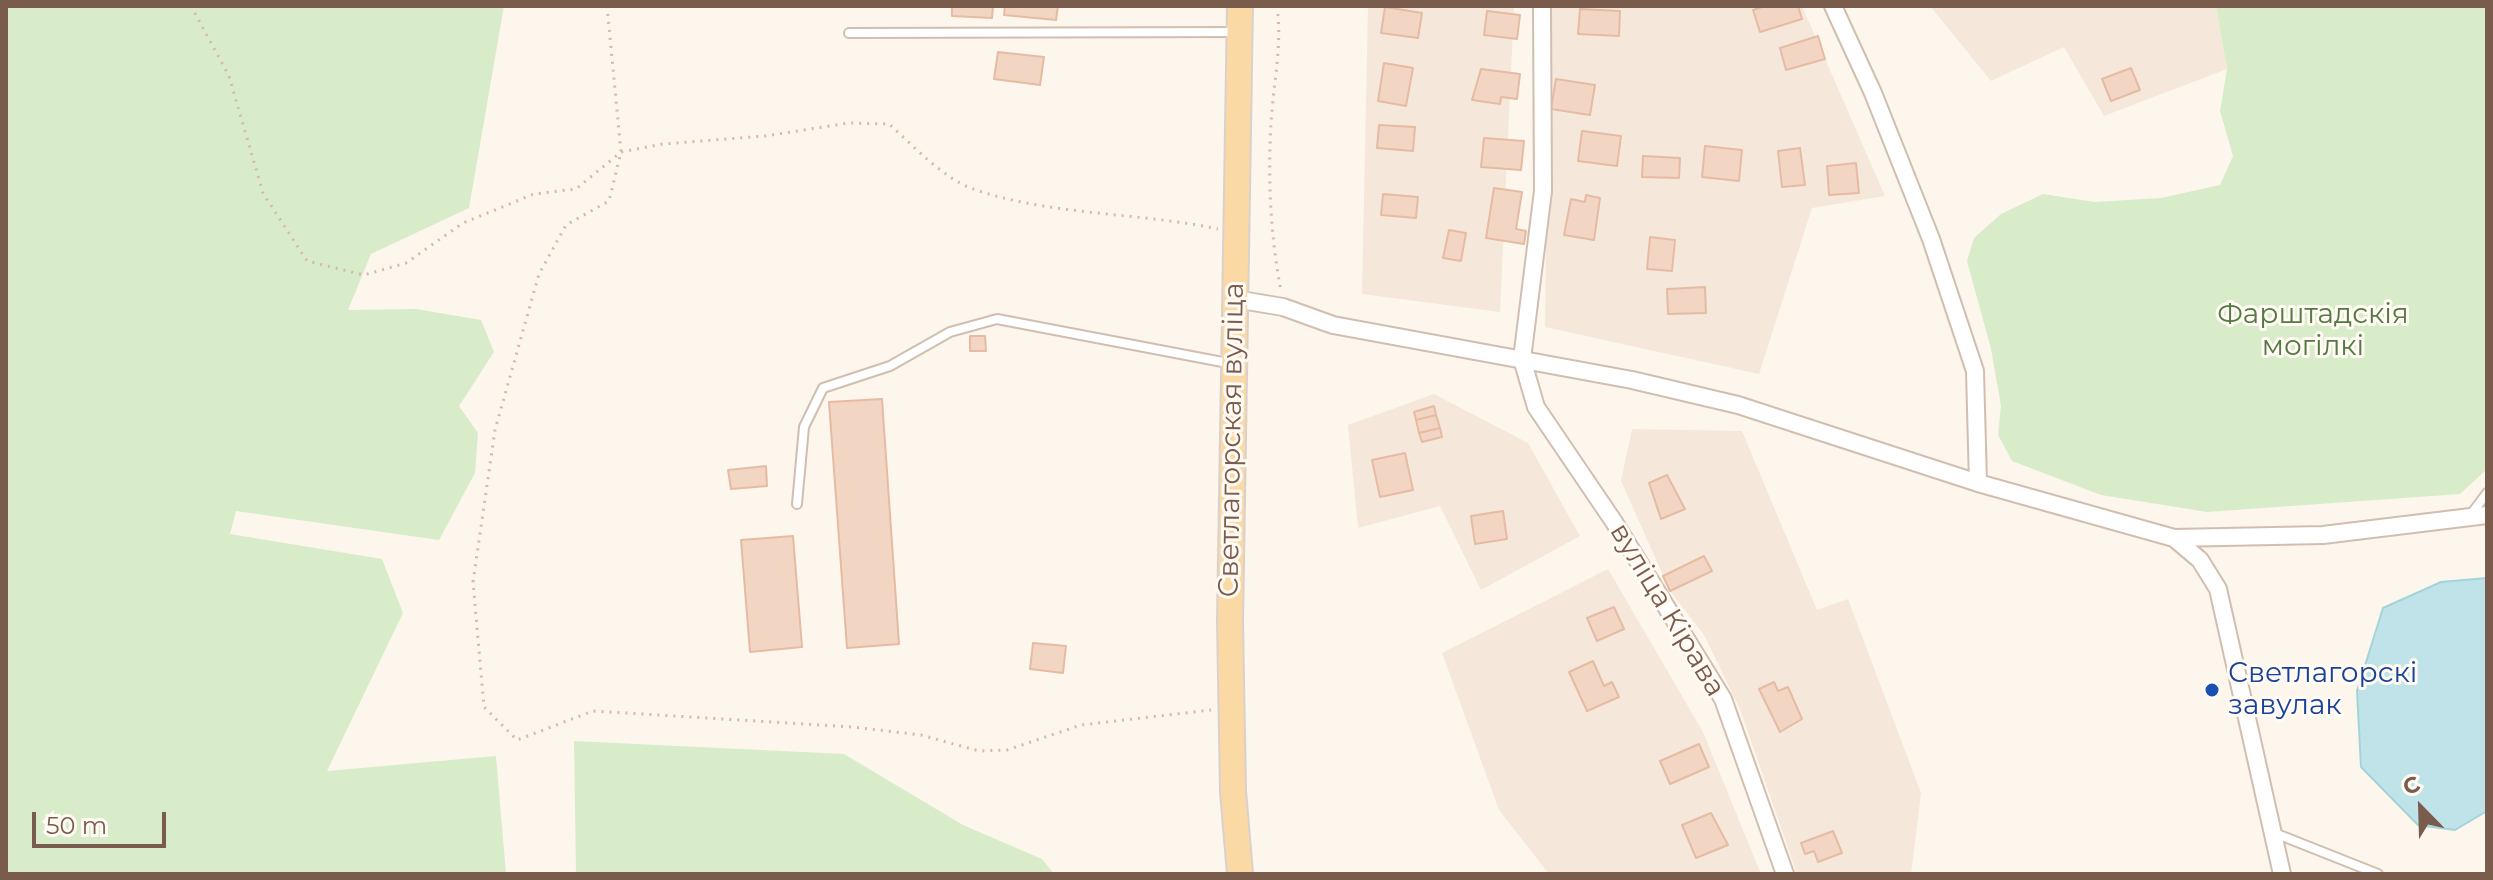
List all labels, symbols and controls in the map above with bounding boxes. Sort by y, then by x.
street label: Светлагорская вуліца [1212,282,1252,598]
park label: Фарштадскія могілкі [2217,298,2409,364]
street label: вуліца Кірава [1602,517,1732,703]
place label: Светлагорскі завулак [2228,657,2417,723]
marker: Светлагорскі завулак [2203,681,2221,699]
north arrow [2381,768,2461,848]
text: С [2399,770,2424,801]
scale bar [36,796,170,846]
text: 50 m [46,811,107,840]

